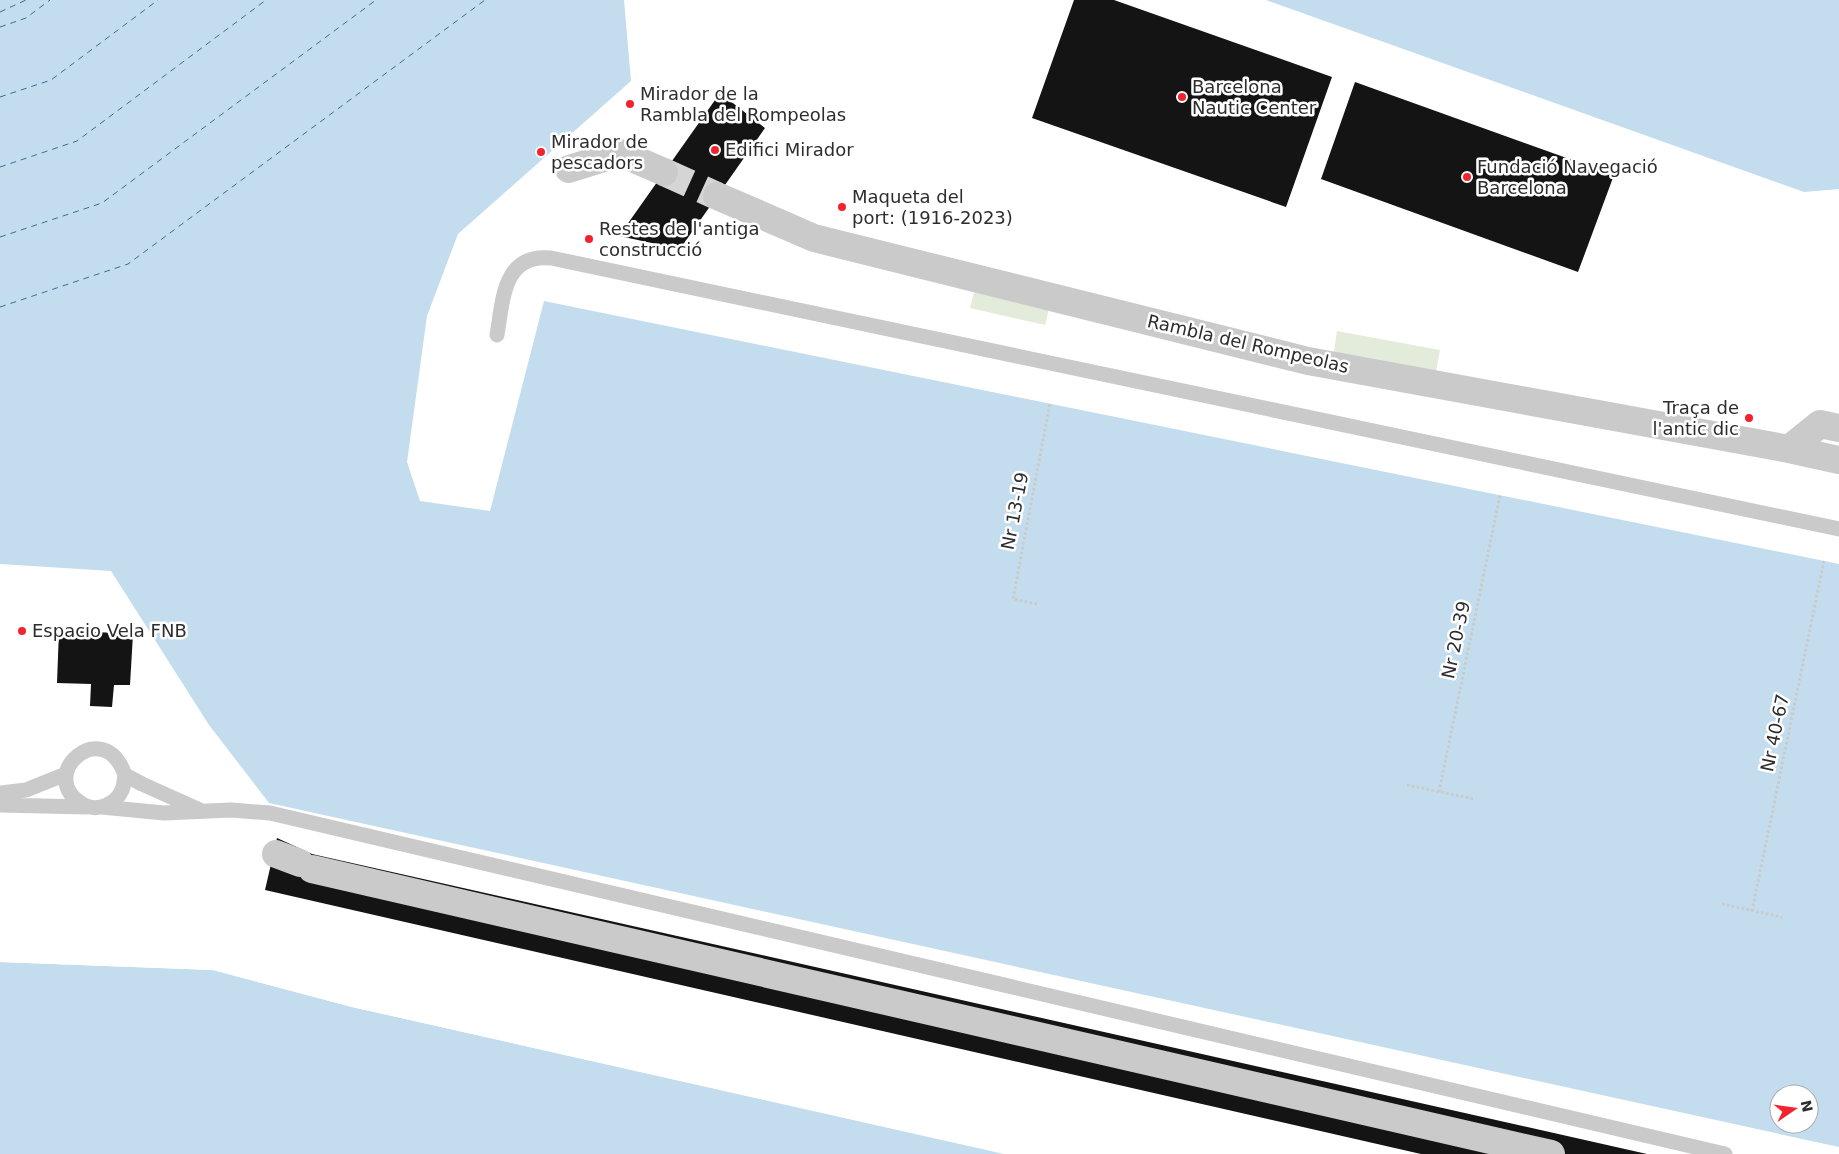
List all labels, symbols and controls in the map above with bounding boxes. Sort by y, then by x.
place label: Barcelona Nautic Center [1192,76,1317,118]
place label: Mirador de la Rambla del Rompeolas [640,83,846,125]
marker: Barcelona Nautic Center [1176,91,1188,103]
marker: Mirador de la Rambla del Rompeolas [624,98,636,110]
place label: Mirador de pescadors [551,131,648,173]
place label: Edifici Mirador [725,139,854,160]
marker: Edifici Mirador [709,144,721,156]
marker: Mirador de pescadors [535,146,547,158]
place label: Fundació Navegació Barcelona [1477,156,1658,198]
marker: Fundació Navegació Barcelona [1461,171,1473,183]
place label: Maqueta del port: (1916-2023) [852,186,1013,228]
marker: Maqueta del port: (1916-2023) [836,201,848,213]
place label: Restes de l'antiga construcció [599,218,760,260]
marker: Restes de l'antiga construcció [583,233,595,245]
street label: Rambla del Rompeolas [1145,310,1351,377]
place label: Traça de l'antic dic [1653,397,1739,439]
marker: Traça de l'antic dic [1743,412,1755,424]
street label: Nr 13-19 [997,470,1032,552]
street label: Nr 20-39 [1437,599,1474,681]
place label: Espacio Vela FNB [32,620,187,641]
marker: Espacio Vela FNB [16,625,28,637]
street label: Nr 40-67 [1756,692,1793,774]
north arrow [1769,1084,1819,1134]
text: N [1798,1099,1816,1114]

